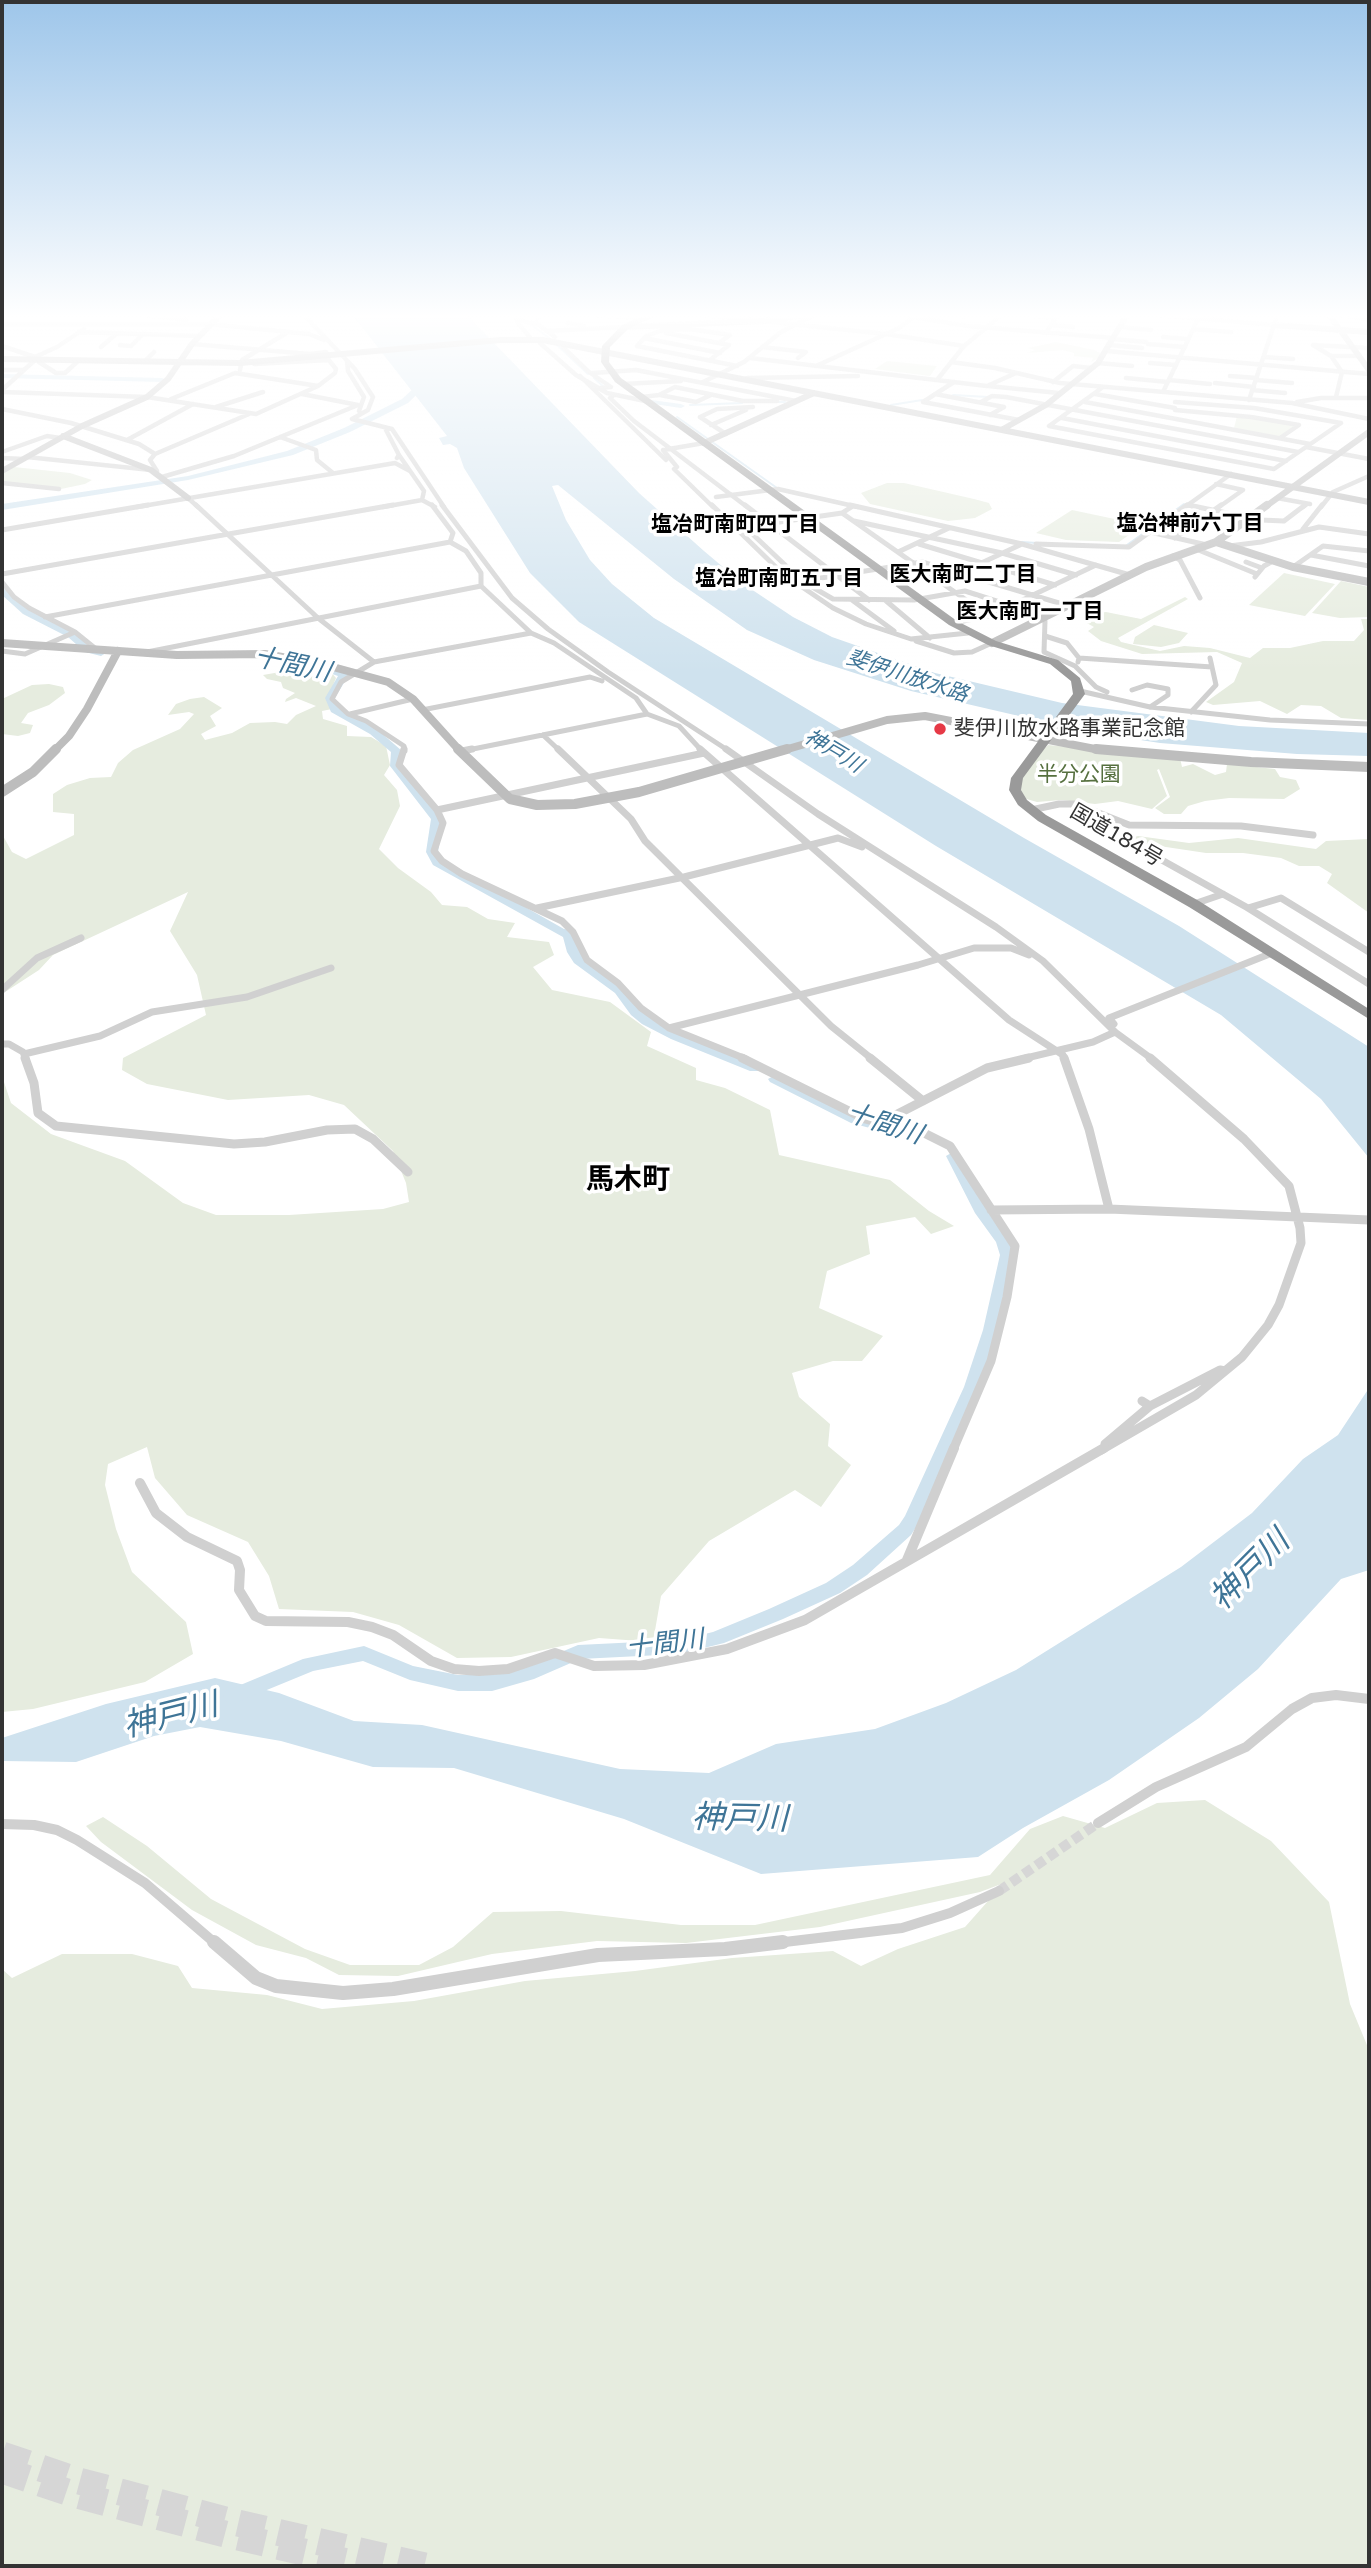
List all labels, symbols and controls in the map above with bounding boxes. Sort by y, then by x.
district label: 塩冶神前六丁目 [1117,511,1263,537]
district label: 塩冶町南町四丁目 [651,512,819,538]
district label: 医大南町二丁目 [890,562,1036,588]
district label: 塩冶町南町五丁目 [695,566,863,592]
district label: 医大南町一丁目 [957,599,1103,625]
water label: 十間川 [251,643,333,689]
water label: 斐伊川放水路 [843,646,971,708]
place label: 斐伊川放水路事業記念館 [954,716,1185,742]
marker: 斐伊川放水路事業記念館 [932,721,948,737]
water label: 神戸川 [800,725,866,779]
park label: 半分公園 [1037,762,1121,788]
street label: 国道184号 [1065,799,1167,873]
water label: 十間川 [842,1098,926,1152]
district label: 馬木町 [586,1164,670,1198]
water label: 神戸川 [1203,1523,1299,1619]
water label: 十間川 [624,1625,706,1665]
water label: 神戸川 [120,1687,222,1747]
water label: 神戸川 [692,1800,788,1840]

